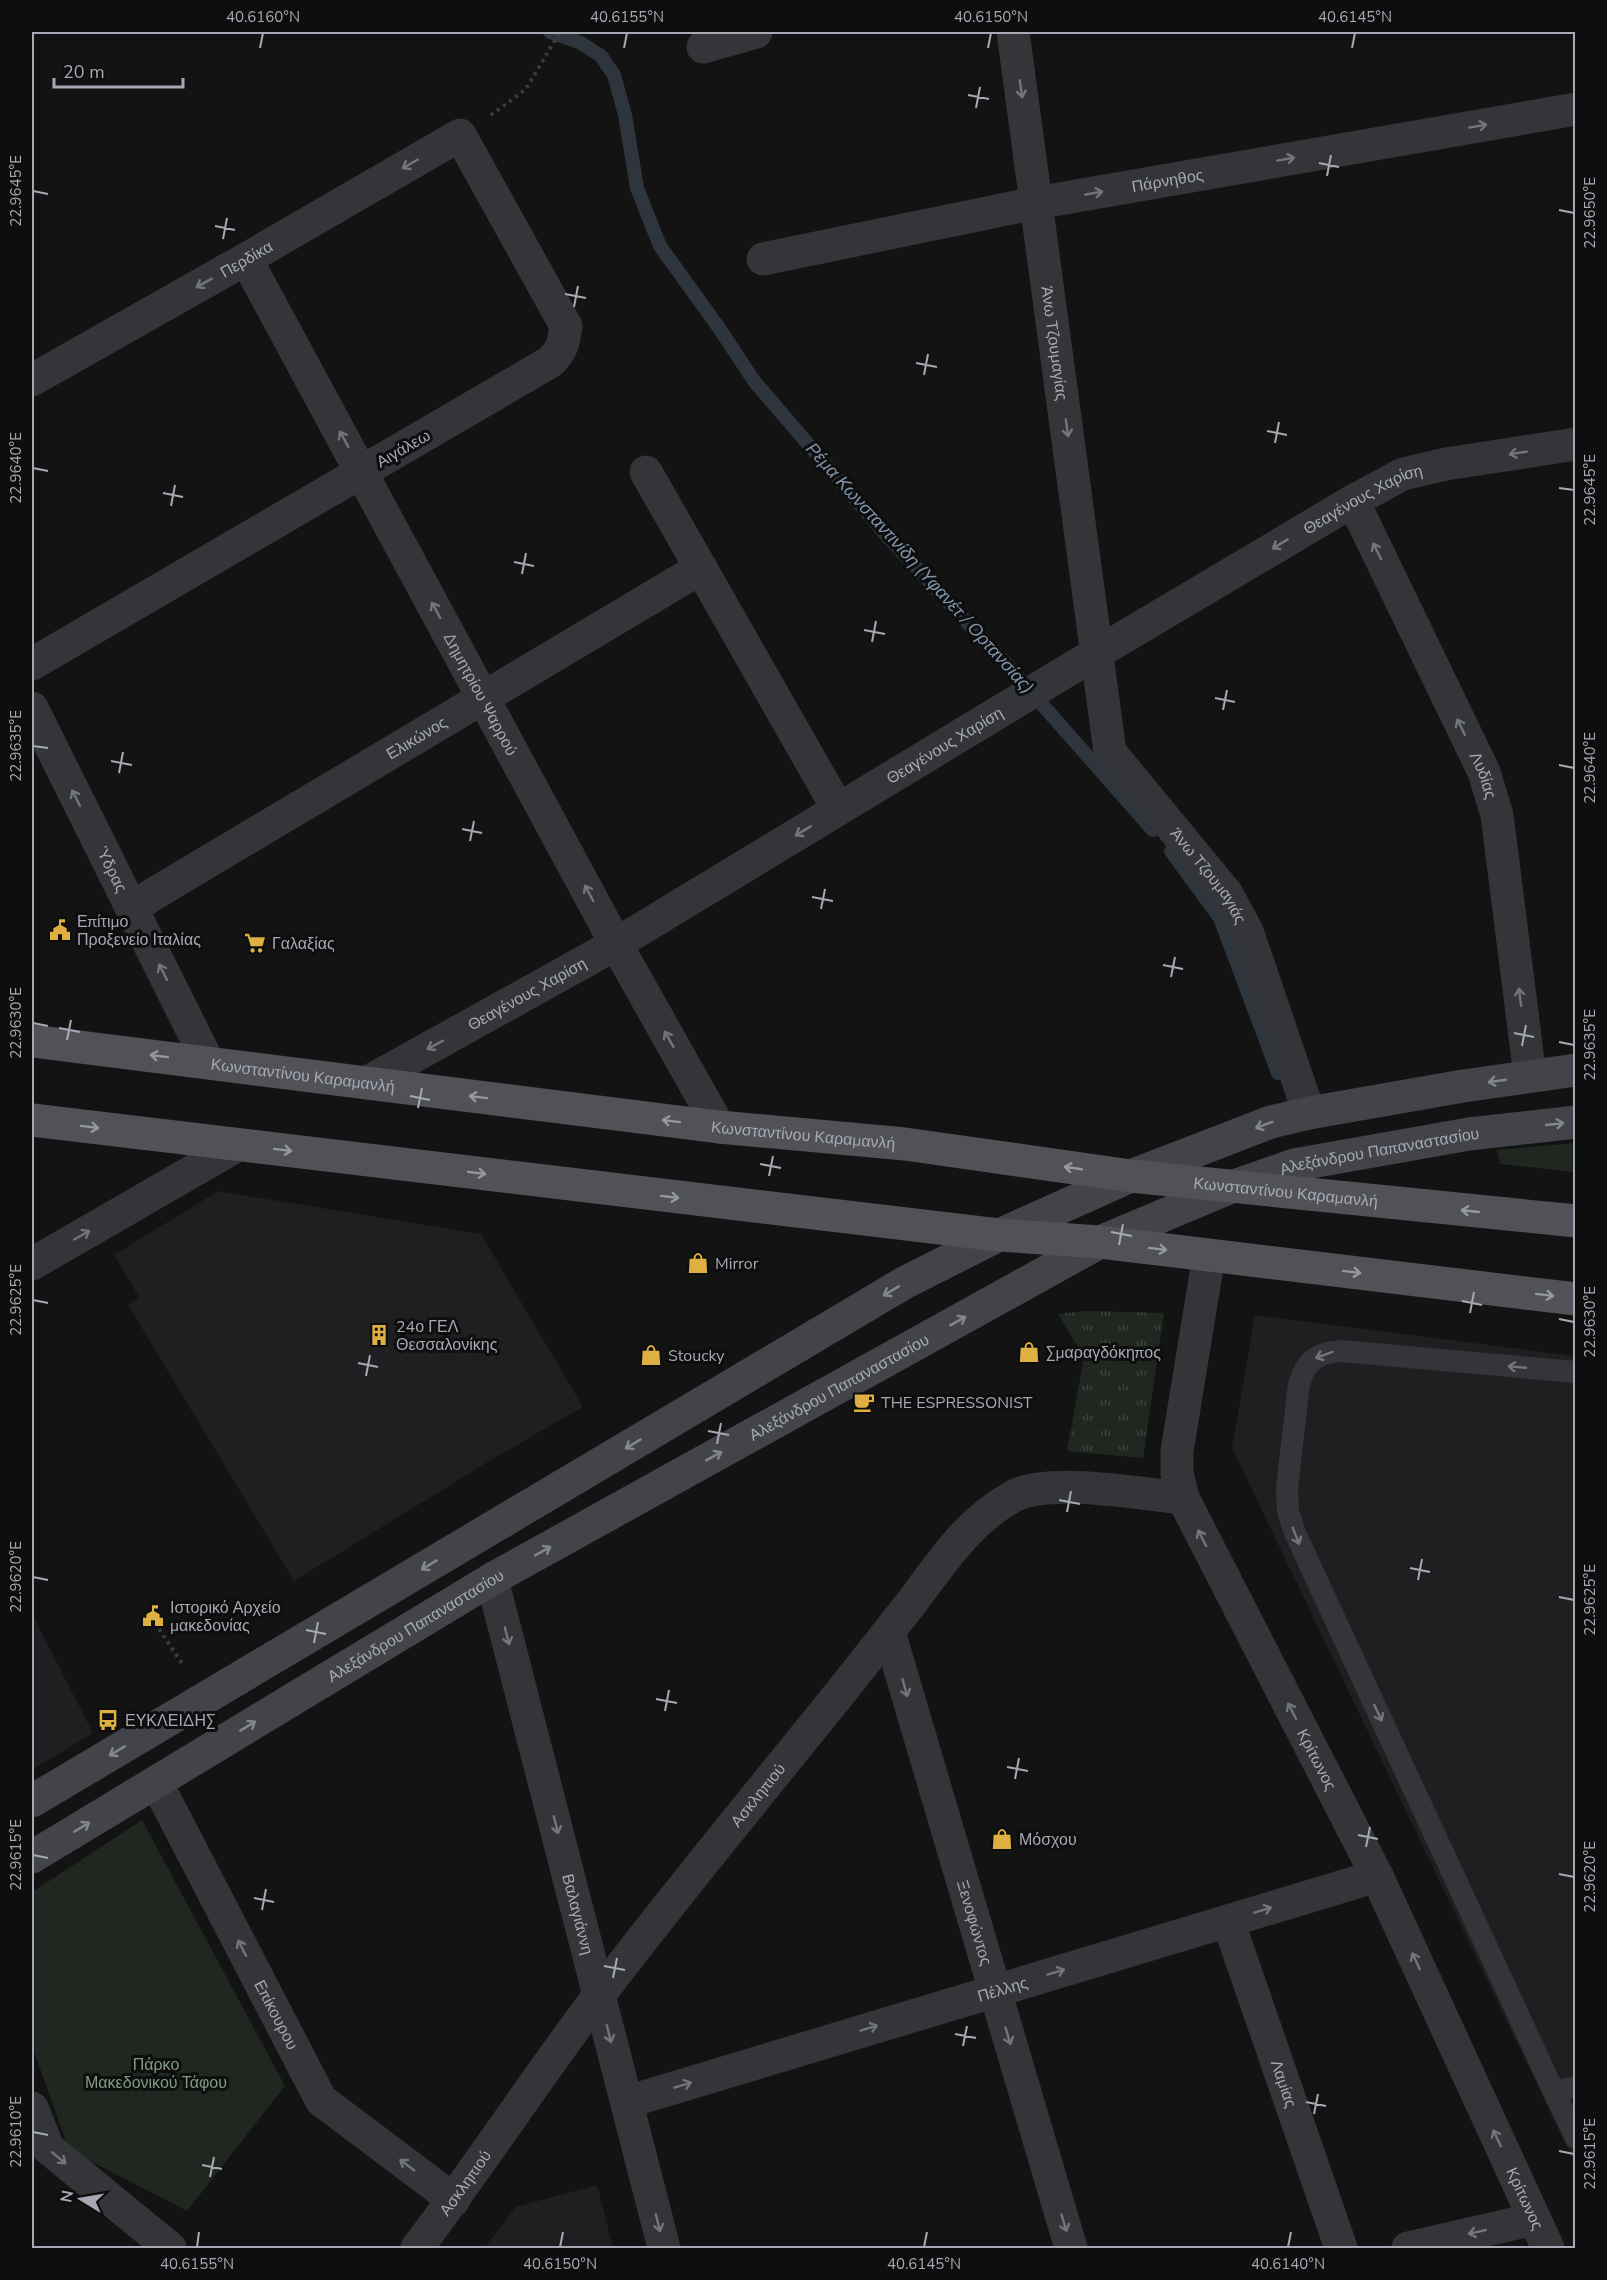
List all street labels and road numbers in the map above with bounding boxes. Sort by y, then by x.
street label: Πάρνηθος [1130,164,1205,198]
street label: Περδίκα [216,236,277,283]
street label: Άνω Τζουμαγίας [1035,285,1073,402]
street label: Αιγάλεω [372,425,435,473]
street label: Θεαγένους Χαρίση [1299,460,1425,540]
street label: Δημητρίου Ψαρρού [438,629,522,760]
street label: Θεαγένους Χαρίση [882,702,1007,790]
street label: Ελικώνος [382,712,451,765]
street label: Λυδίας [1464,748,1502,802]
street label: Άνω Τζουμαγιάς [1165,824,1251,928]
street label: Ύδρας [91,843,132,897]
street label: Θεαγένους Χαρίση [464,953,591,1036]
street label: Κωνσταντίνου Καραμανλή [210,1053,396,1098]
street label: Κωνσταντίνου Καραμανλή [710,1116,896,1155]
street label: Αλεξάνδρου Παπαναστασίου [1277,1123,1480,1181]
street label: Κωνσταντίνου Καραμανλή [1193,1172,1379,1213]
street label: Αλεξάνδρου Παπαναστασίου [745,1329,933,1446]
street label: Αλεξάνδρου Παπαναστασίου [324,1565,508,1688]
street label: Κρίτωνος [1291,1725,1341,1795]
street label: Ασκληπιού [726,1759,791,1832]
street label: Βαλαγιάννη [556,1872,598,1957]
street label: Ξενοφώντος [951,1878,997,1968]
street label: Πέλλης [975,1972,1031,2008]
street label: Επίκουρου [249,1976,303,2054]
street label: Λαμίας [1265,2057,1302,2111]
street label: Ασκληπιού [435,2146,497,2221]
street label: Κρίτωνος [1500,2164,1548,2234]

